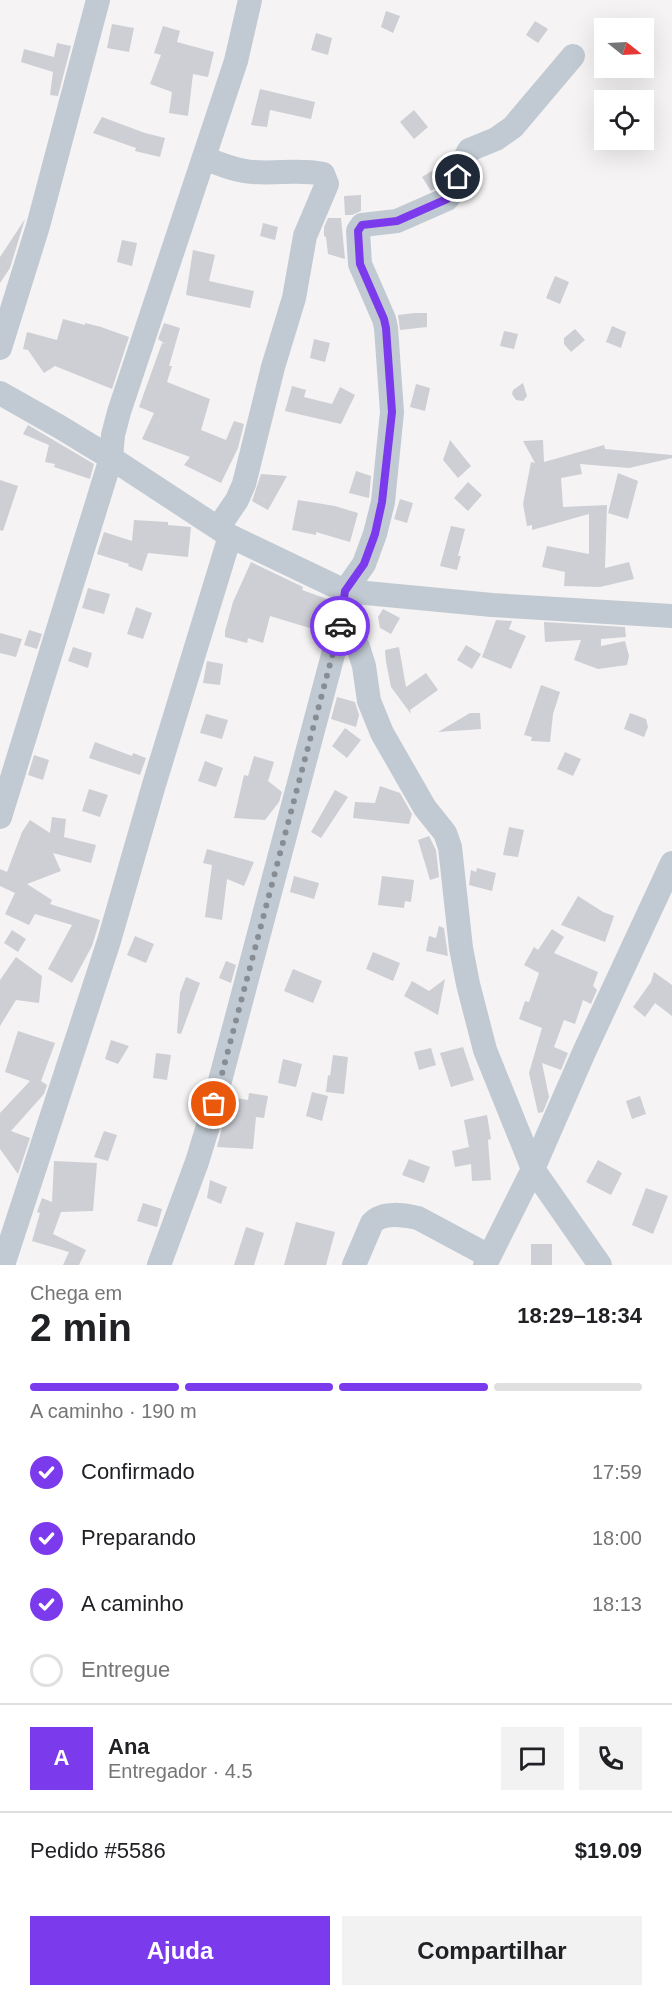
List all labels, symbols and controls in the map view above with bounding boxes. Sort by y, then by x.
north arrow [594,18,654,78]
map controls [594,18,654,150]
button: locate [594,90,654,150]
pin [432,151,483,202]
icon: home [441,160,474,193]
courier [310,596,370,656]
icon: car [324,610,357,643]
pin [188,1078,239,1129]
icon: bag [197,1087,230,1120]
text: Chega em [30,1282,122,1304]
text: 18:29–18:34 [517,1303,642,1328]
text: 2 min [30,1306,132,1349]
text: A caminho · 190 m [30,1400,197,1422]
icon: check [30,1456,63,1489]
text: Confirmado [81,1459,195,1484]
text: 17:59 [592,1461,642,1483]
icon: check [30,1522,63,1555]
text: Preparando [81,1525,196,1550]
text: 18:00 [592,1527,642,1549]
icon: check [30,1588,63,1621]
text: A caminho [81,1591,184,1616]
text: 18:13 [592,1593,642,1615]
text: Entregue [81,1657,170,1682]
button: chat [501,1727,564,1790]
button: phone [579,1727,642,1790]
text: Ana [108,1734,150,1759]
text: A [54,1745,69,1770]
text: Entregador · 4.5 [108,1760,253,1782]
text: Pedido #5586 [30,1838,166,1863]
text: $19.09 [575,1838,642,1863]
button: Ajuda [30,1916,330,1985]
button: Compartilhar [342,1916,642,1985]

